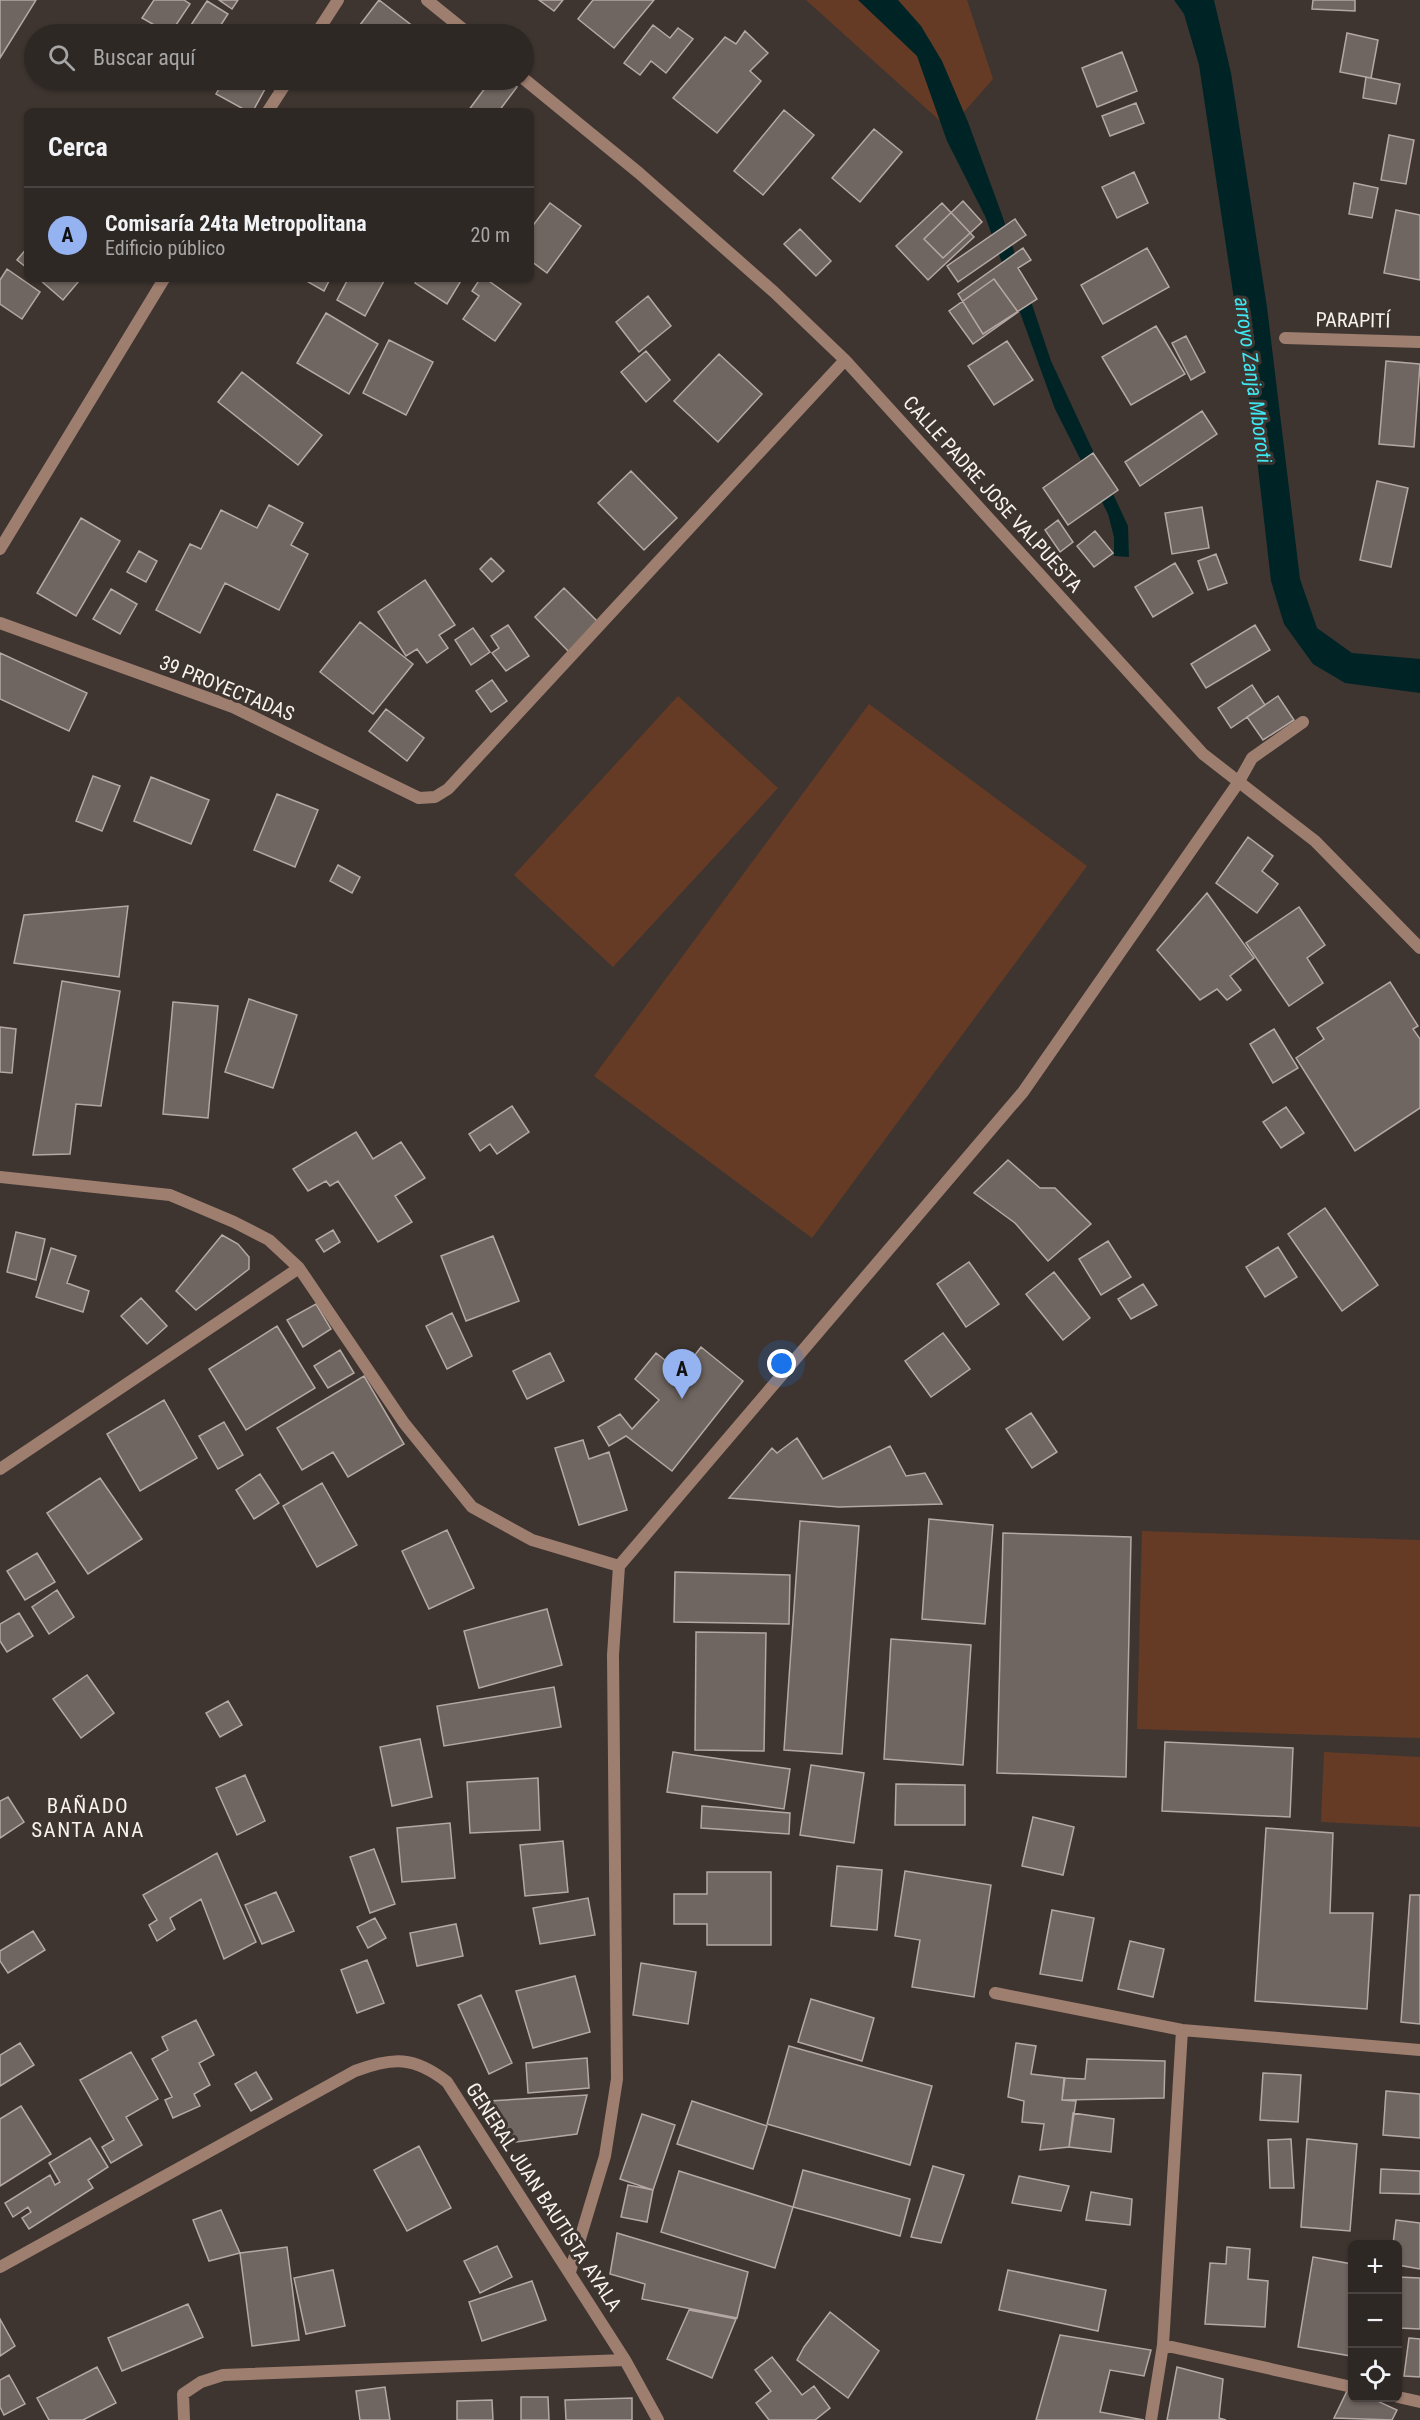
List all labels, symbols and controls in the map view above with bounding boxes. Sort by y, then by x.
search box [24,24,534,90]
icon: search [45,41,78,74]
text: Buscar aquí [93,45,196,70]
text: Cerca [48,132,108,162]
text: Comisaría 24ta Metropolitana [105,211,367,236]
text: A [62,223,73,247]
text: 20 m [471,223,510,247]
text: Edificio público [105,236,225,260]
water label: arroyo Zanja Mboroti [1229,295,1277,465]
street label: PARAPITÍ [1315,307,1392,333]
street label: CALLE PADRE JOSE VALPUESTA [898,391,1088,598]
street label: 39 PROYECTADAS [156,650,298,726]
your location [767,1349,796,1378]
pin: A [662,1350,702,1399]
district label: BAÑADO SANTA ANA [31,1794,145,1842]
street label: GENERAL JUAN BAUTISTA AYALA [461,2078,627,2316]
map controls [1348,2240,1402,2402]
button: + [1348,2240,1402,2294]
button: − [1348,2294,1402,2348]
button: locate [1348,2348,1402,2402]

